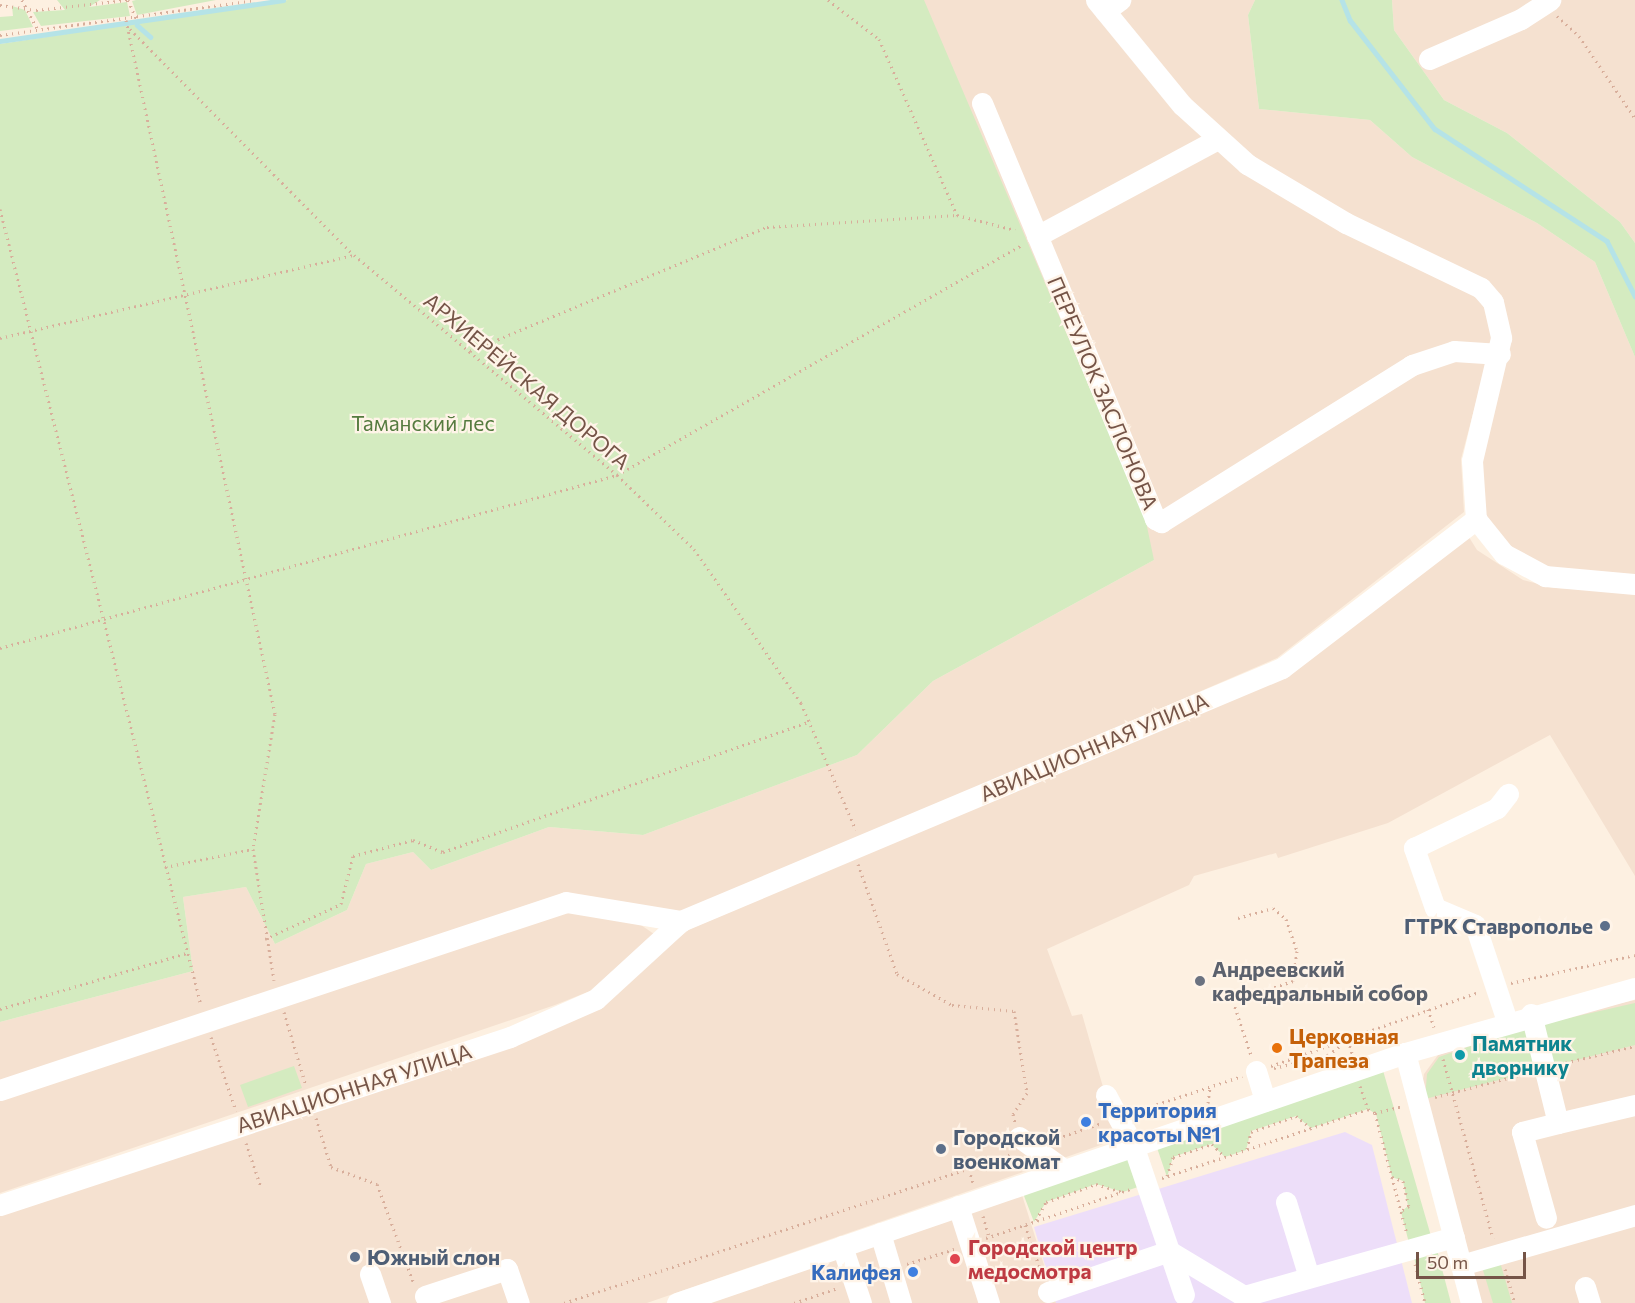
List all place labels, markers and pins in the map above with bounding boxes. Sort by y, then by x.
place label: ГТРК Ставрополье [1404,913,1593,939]
marker: ГТРК Ставрополье [1598,919,1612,933]
place label: Андреевский кафедральный собор [1212,956,1428,1006]
marker: Андреевский кафедральный собор [1193,974,1207,988]
place label: Церковная Трапеза [1289,1023,1399,1073]
place label: Памятник дворнику [1472,1030,1572,1080]
marker: Церковная Трапеза [1270,1041,1284,1055]
marker: Памятник дворнику [1453,1048,1467,1062]
place label: Территория красоты №1 [1098,1097,1221,1147]
marker: Территория красоты №1 [1079,1115,1093,1129]
place label: Городской военкомат [953,1124,1061,1174]
marker: Городской военкомат [934,1142,948,1156]
place label: Городской центр медосмотра [968,1234,1138,1284]
place label: Южный слон [367,1244,500,1270]
marker: Южный слон [348,1250,362,1264]
marker: Городской центр медосмотра [946,1250,964,1268]
place label: Калифея [811,1259,901,1285]
marker: Калифея [906,1265,920,1279]

